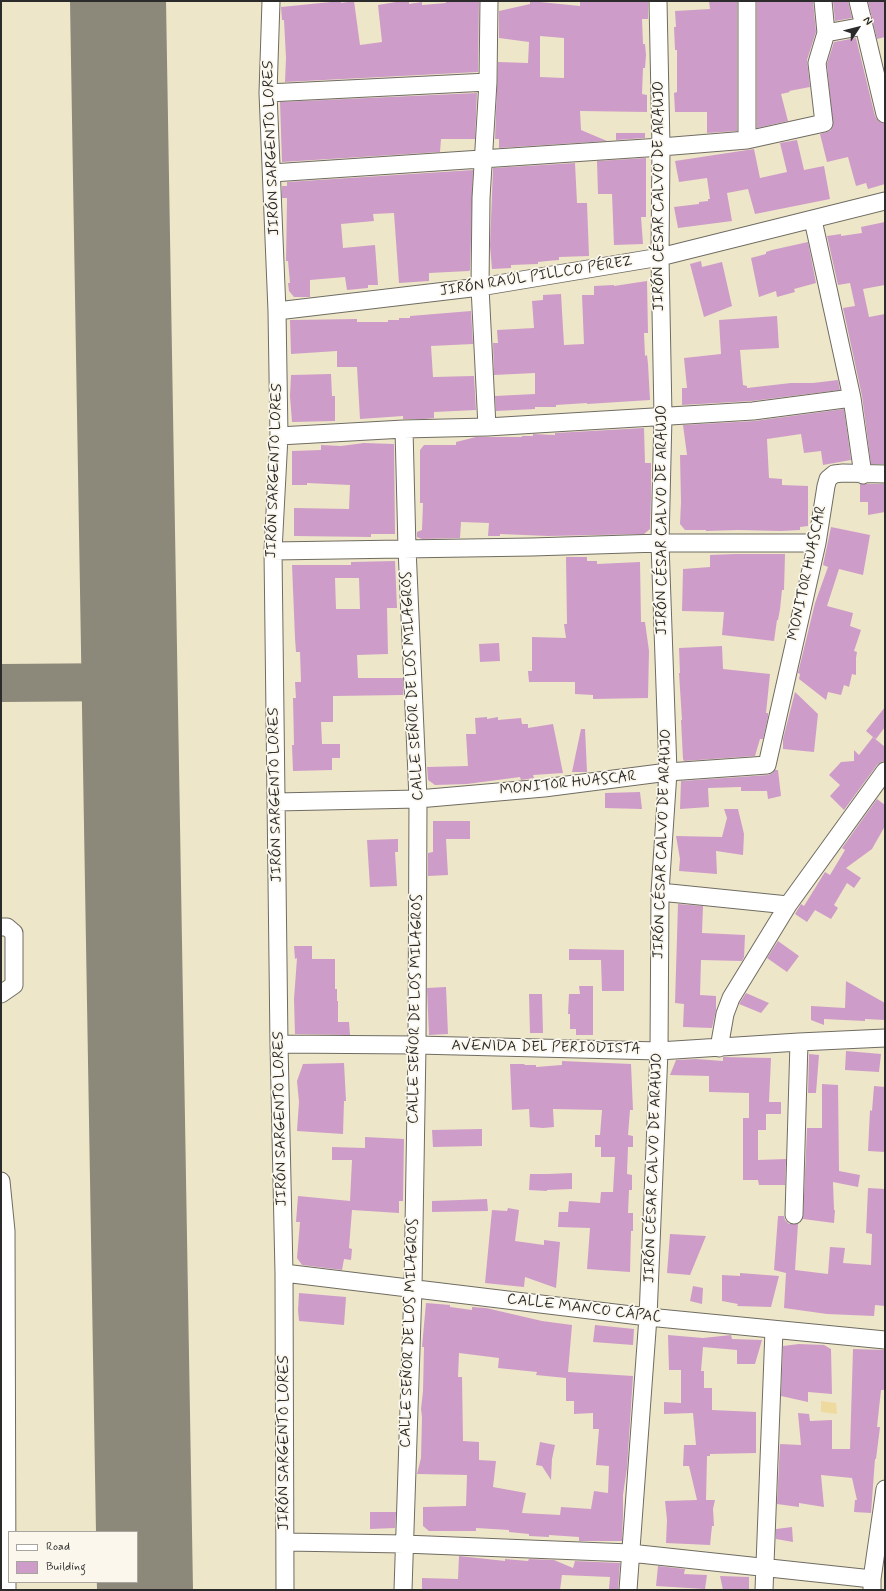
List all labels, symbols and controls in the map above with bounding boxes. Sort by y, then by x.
north arrow [838,8,878,48]
text: N [860,14,876,28]
street label: JIRÓN SARGENTO LORES [260,60,284,236]
street label: JIRÓN CÉSAR CALVO DE ARAUJO [651,81,669,311]
street label: JIRÓN RAÚL PILLCO PÉREZ [439,253,633,301]
street label: JIRÓN SARGENTO LORES [263,383,287,559]
street label: JIRÓN CÉSAR CALVO DE ARAUJO [654,405,672,635]
street label: MONITOR HUASCAR [785,504,831,642]
street label: CALLE SEÑOR DE LOS MILAGROS [398,571,428,801]
street label: JIRÓN SARGENTO LORES [265,707,287,883]
street label: JIRÓN CÉSAR CALVO DE ARAUJO [650,729,676,959]
street label: MONITOR HUASCAR [499,768,637,800]
street label: CALLE SEÑOR DE LOS MILAGROS [405,894,427,1124]
street label: JIRÓN SARGENTO LORES [270,1031,292,1207]
street label: AVENIDA DEL PERIODISTA [451,1037,641,1059]
street label: JIRÓN CÉSAR CALVO DE ARAUJO [641,1053,667,1283]
street label: CALLE SEÑOR DE LOS MILAGROS [397,1218,423,1448]
street label: CALLE MANCO CÁPAC [506,1291,662,1327]
street label: JIRÓN SARGENTO LORES [276,1355,294,1531]
legend [8,1531,138,1583]
text: Road [46,1539,70,1555]
text: Building [46,1559,86,1575]

